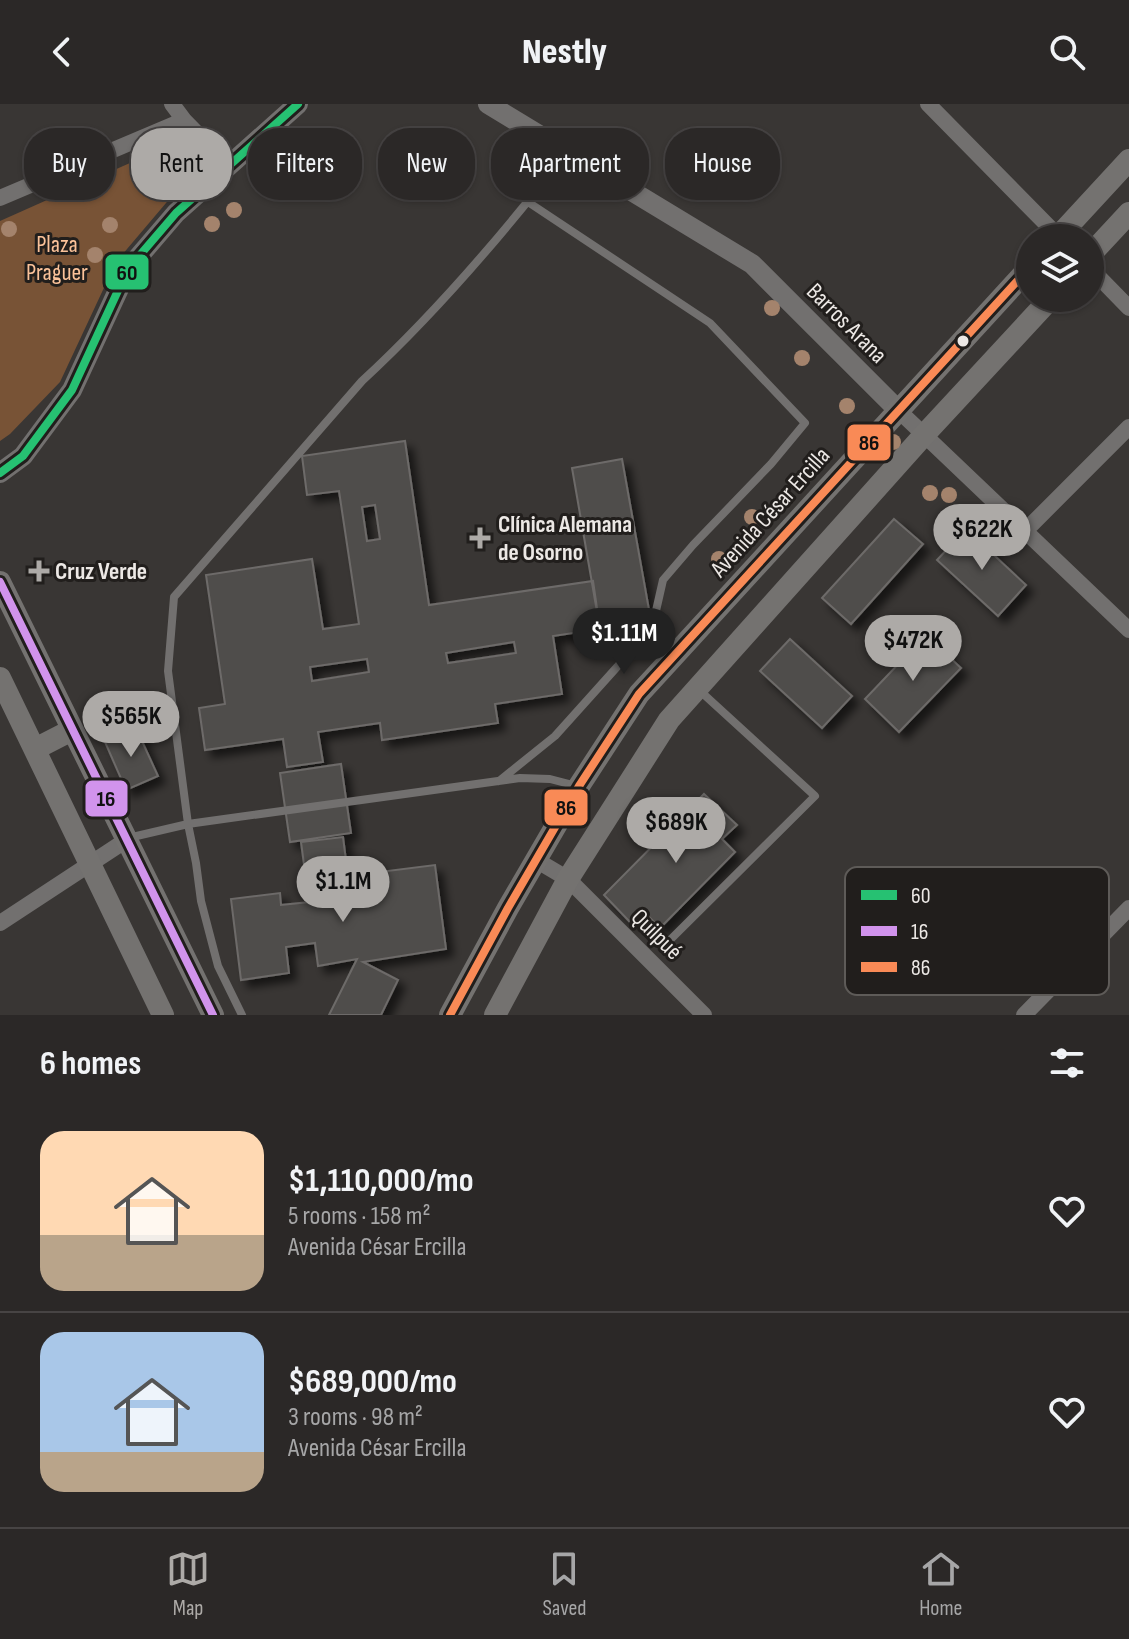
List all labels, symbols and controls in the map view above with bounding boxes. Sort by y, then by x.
icon: back [40,30,84,74]
icon: search [1045,30,1089,74]
text: Nestly [522,31,607,74]
chip: Buy [24,128,115,200]
chip: Rent [131,128,232,200]
chip: Filters [248,128,362,200]
chip: New [378,128,475,200]
chip: Apartment [491,128,649,200]
chip: House [665,128,780,200]
map controls [1016,224,1104,312]
button: layers [1016,224,1104,312]
park label: Plaza Praguer [26,230,88,287]
line badge: 60 [104,253,150,291]
text: 60 [117,260,137,287]
street label: Barros Arana [800,277,893,370]
unlabelled marker [955,333,971,349]
line badge: 86 [846,423,892,462]
text: 86 [859,430,879,457]
street label: Avenida César Ercilla [704,441,836,584]
pin: $622K [926,504,1038,572]
place label: Clínica Alemana de Osorno [498,510,632,567]
text: $622K [951,514,1013,545]
marker: Clínica Alemana de Osorno [469,527,491,549]
place label: Cruz Verde [55,557,147,586]
marker: Cruz Verde [30,562,48,580]
pin: $1.11M [559,608,689,676]
pin: $472K [857,615,969,683]
text: $1.11M [590,618,658,649]
text: $472K [883,625,943,656]
pin: $565K [75,691,187,759]
text: $565K [100,701,162,732]
line badge: 16 [84,779,129,818]
text: 16 [97,786,116,813]
line badge: 86 [543,788,589,827]
text: 86 [556,795,576,822]
pin: $689K [620,797,732,865]
text: $689K [645,807,707,838]
pin: $1.1M [287,856,399,924]
text: $1.1M [315,866,371,897]
legend [845,867,1109,995]
text: 60 [911,883,930,910]
street label: Quilpué [625,903,688,966]
text: 16 [911,919,928,946]
text: 86 [911,955,930,982]
icon: filters [1045,1041,1089,1085]
text: 6 homes [40,1043,141,1084]
text: $1,110,000/mo [288,1160,473,1201]
icon: home [104,1163,200,1259]
icon: heart [1045,1189,1089,1233]
text: 5 rooms · 158 m² [288,1201,431,1232]
text: Avenida César Ercilla [288,1232,466,1263]
text: $689,000/mo [288,1361,457,1402]
icon: home [104,1364,200,1460]
icon: heart [1045,1390,1089,1434]
text: 3 rooms · 98 m² [288,1402,423,1433]
text: Avenida César Ercilla [288,1433,466,1464]
tab: Map [166,1547,210,1622]
tab: Saved [542,1547,587,1622]
tab: Home [919,1547,963,1622]

